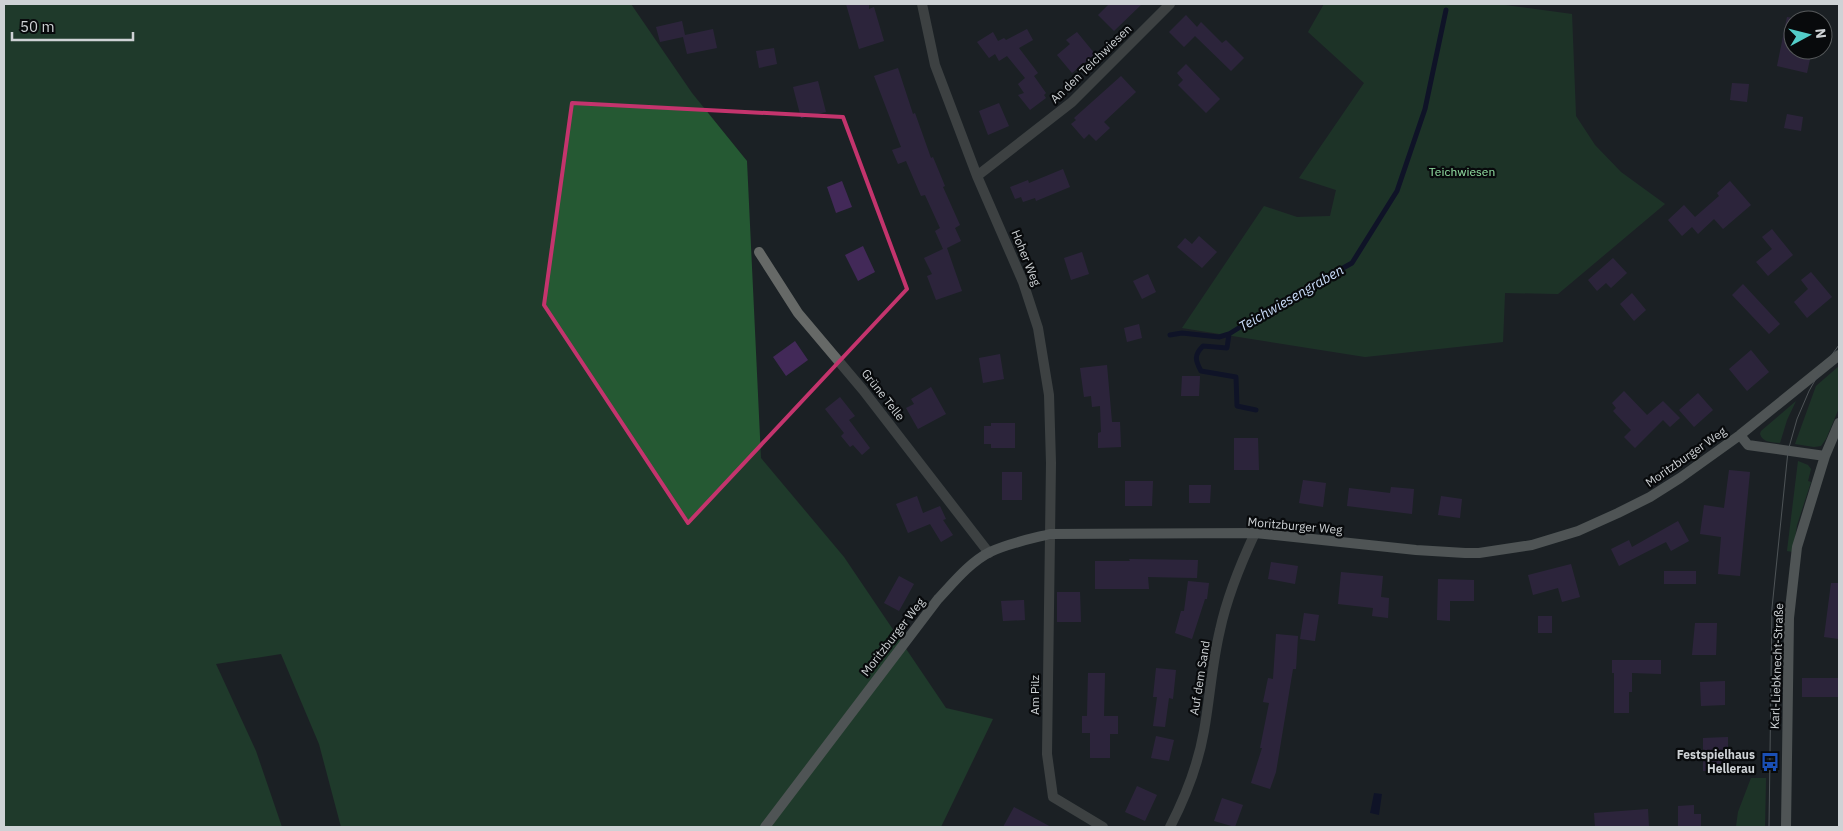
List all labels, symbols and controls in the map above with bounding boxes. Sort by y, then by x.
scale bar [12,10,134,42]
north arrow [1783,10,1833,60]
text: 50 m [20,17,55,36]
street label: An den Teichwiesen [1047,21,1134,106]
text: N [1811,27,1830,40]
park label: Teichwiesen [1429,164,1495,179]
street label: Hoher Weg [1008,228,1045,289]
water label: Teichwiesengraben [1235,261,1347,335]
street label: Grüne Telle [859,366,908,424]
street label: Moritzburger Weg [1642,423,1729,490]
street label: Moritzburger Weg [1247,514,1344,537]
street label: Moritzburger Weg [857,594,928,679]
street label: Karl-Liebknecht-Straße [1767,602,1786,729]
street label: Auf dem Sand [1186,640,1213,716]
street label: Am Pilz [1027,675,1042,715]
place label: Festspielhaus Hellerau [1677,747,1755,776]
bus stop icon: Festspielhaus Hellerau [1759,751,1781,773]

